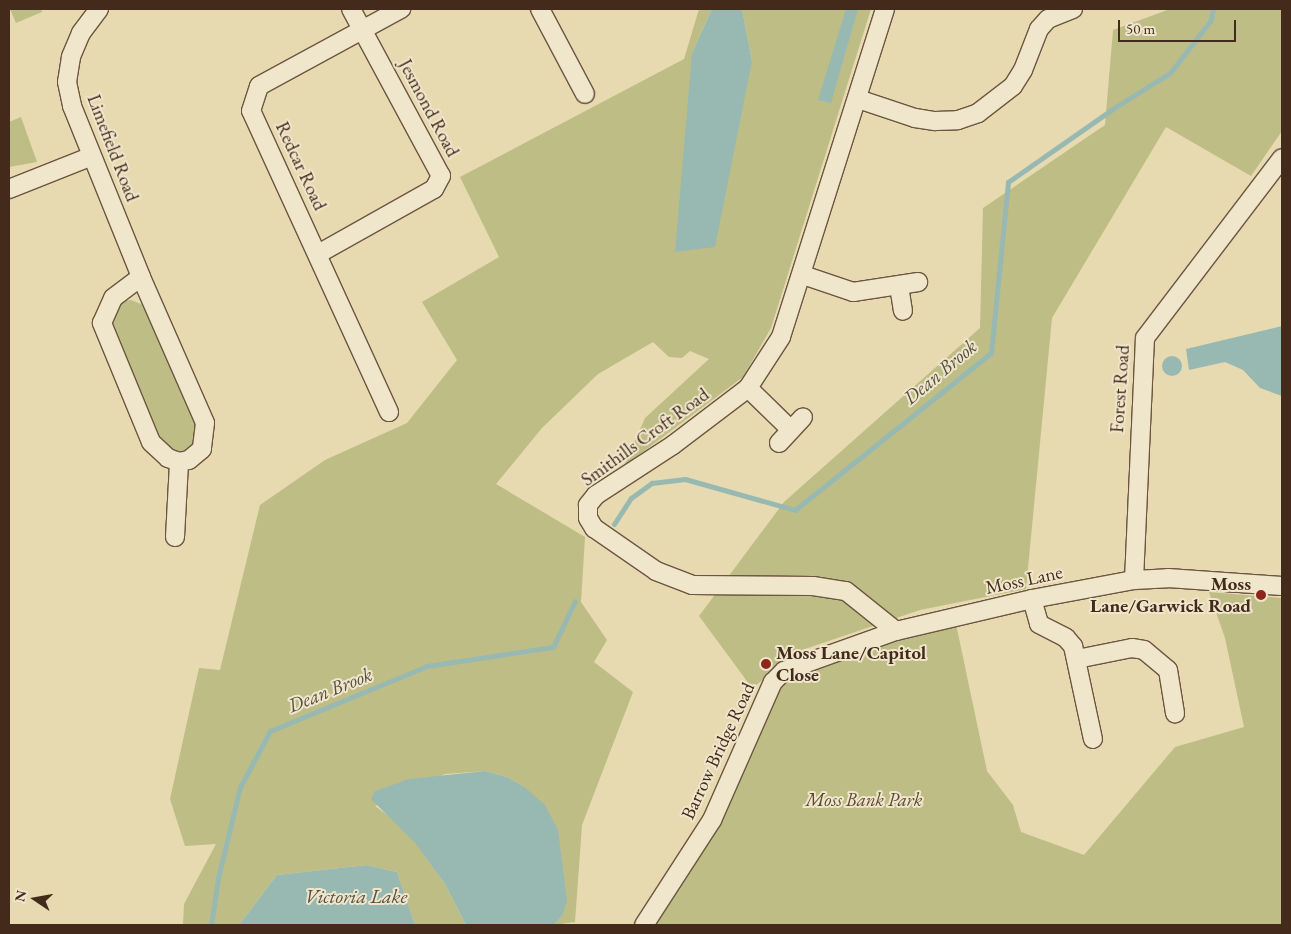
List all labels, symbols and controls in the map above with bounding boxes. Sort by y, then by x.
scale bar [1121,10,1238,42]
text: 50 m [1126,19,1155,38]
street label: Jesmond Road [394,55,464,161]
street label: Limefield Road [82,91,144,205]
street label: Redcar Road [271,118,331,214]
water label: Dean Brook [898,334,982,410]
street label: Forest Road [1106,344,1134,434]
street label: Smithills Croft Road [577,383,713,491]
street label: Moss Lane [983,561,1065,599]
place label: Moss Lane/Garwick Road [1090,573,1251,617]
marker: Moss Lane/Garwick Road [1255,589,1267,601]
place label: Moss Lane/Capitol Close [776,642,926,686]
marker: Moss Lane/Capitol Close [760,658,772,670]
water label: Dean Brook [284,662,376,718]
street label: Barrow Bridge Road [676,679,760,823]
park label: Moss Bank Park [806,789,922,811]
north arrow [10,874,60,924]
water label: Victoria Lake [305,884,407,908]
text: N [10,888,30,903]

